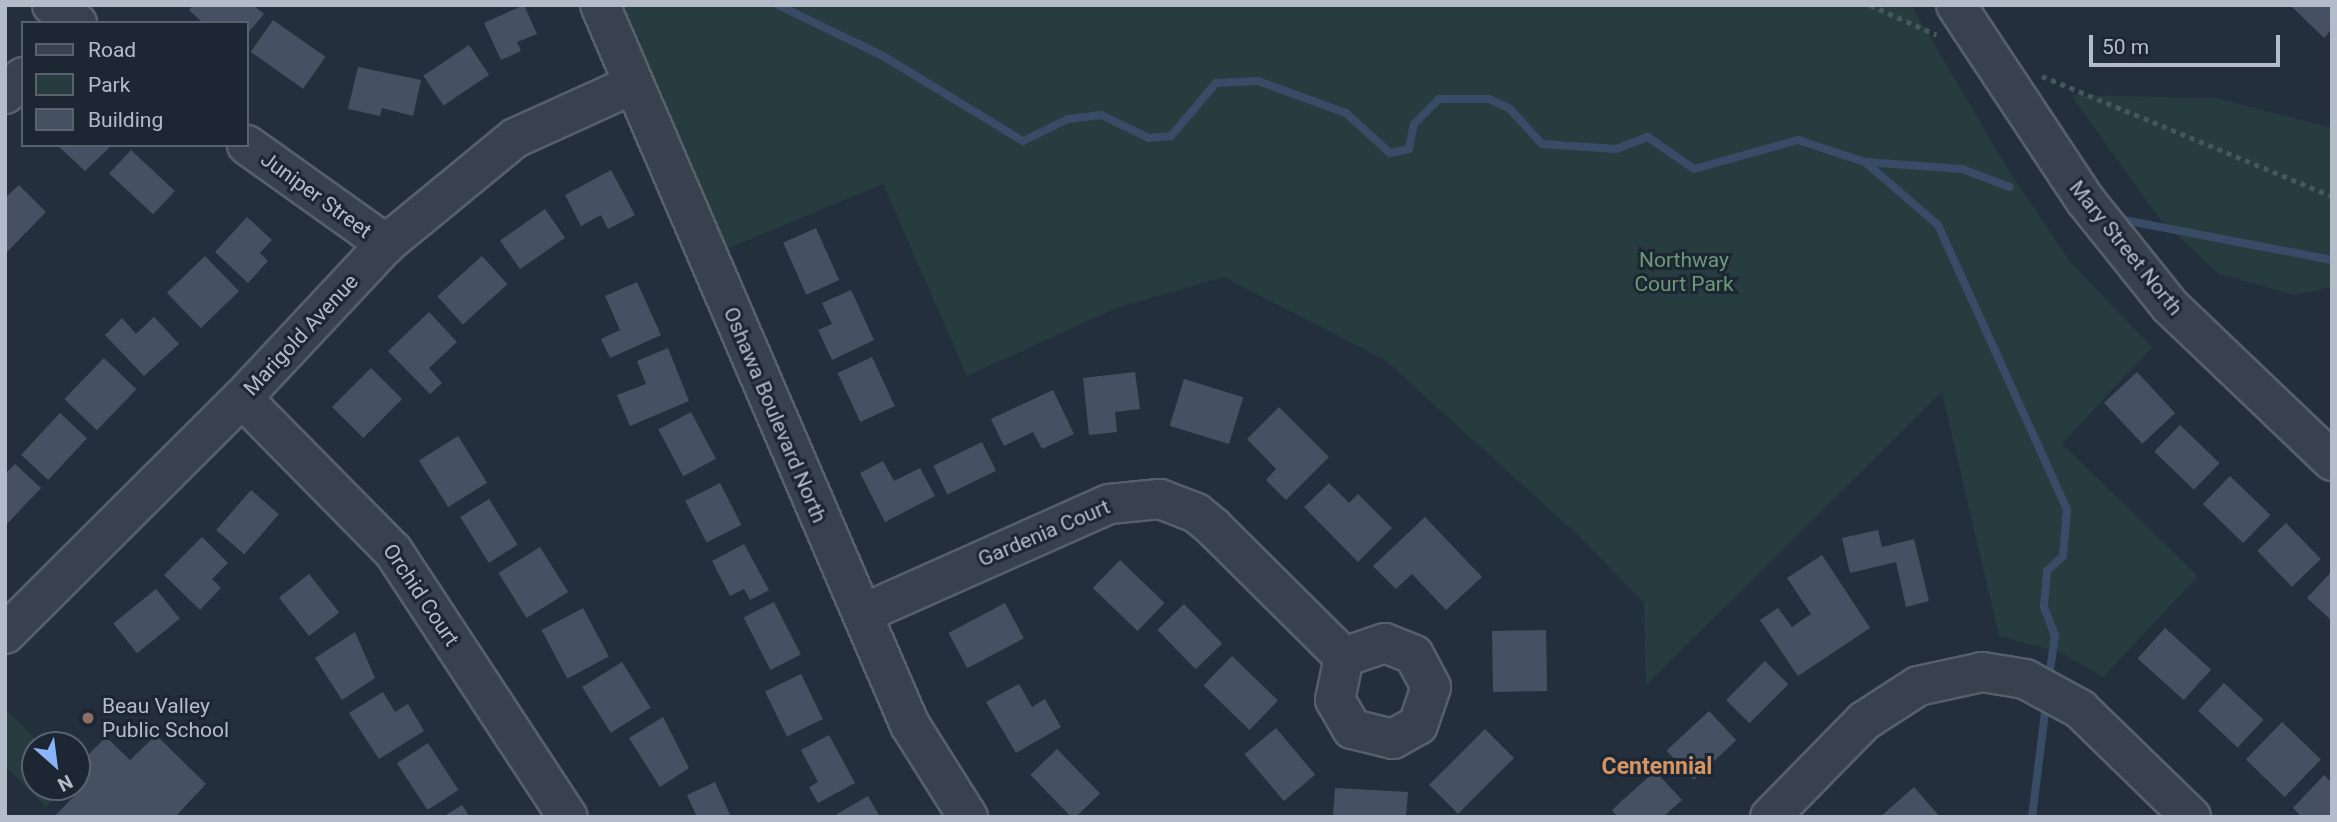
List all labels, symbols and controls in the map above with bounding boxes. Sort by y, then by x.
legend [21,21,248,147]
scale bar [2092,21,2283,65]
text: 50 m [2102,35,2149,59]
text: Road [88,38,136,62]
text: Park [88,73,130,97]
text: Building [88,108,163,132]
street label: Juniper Street [256,146,376,244]
street label: Mary Street North [2064,176,2188,320]
park label: Northway Court Park [1634,247,1734,297]
street label: Marigold Avenue [238,269,364,401]
street label: Oshawa Boulevard North [718,303,832,527]
street label: Gardenia Court [974,494,1114,572]
street label: Orchid Court [378,539,464,651]
place label: Beau Valley Public School [102,693,229,743]
marker: Beau Valley Public School [80,710,96,726]
north arrow [21,731,91,801]
district label: Centennial [1602,753,1712,781]
text: N [54,770,76,797]

